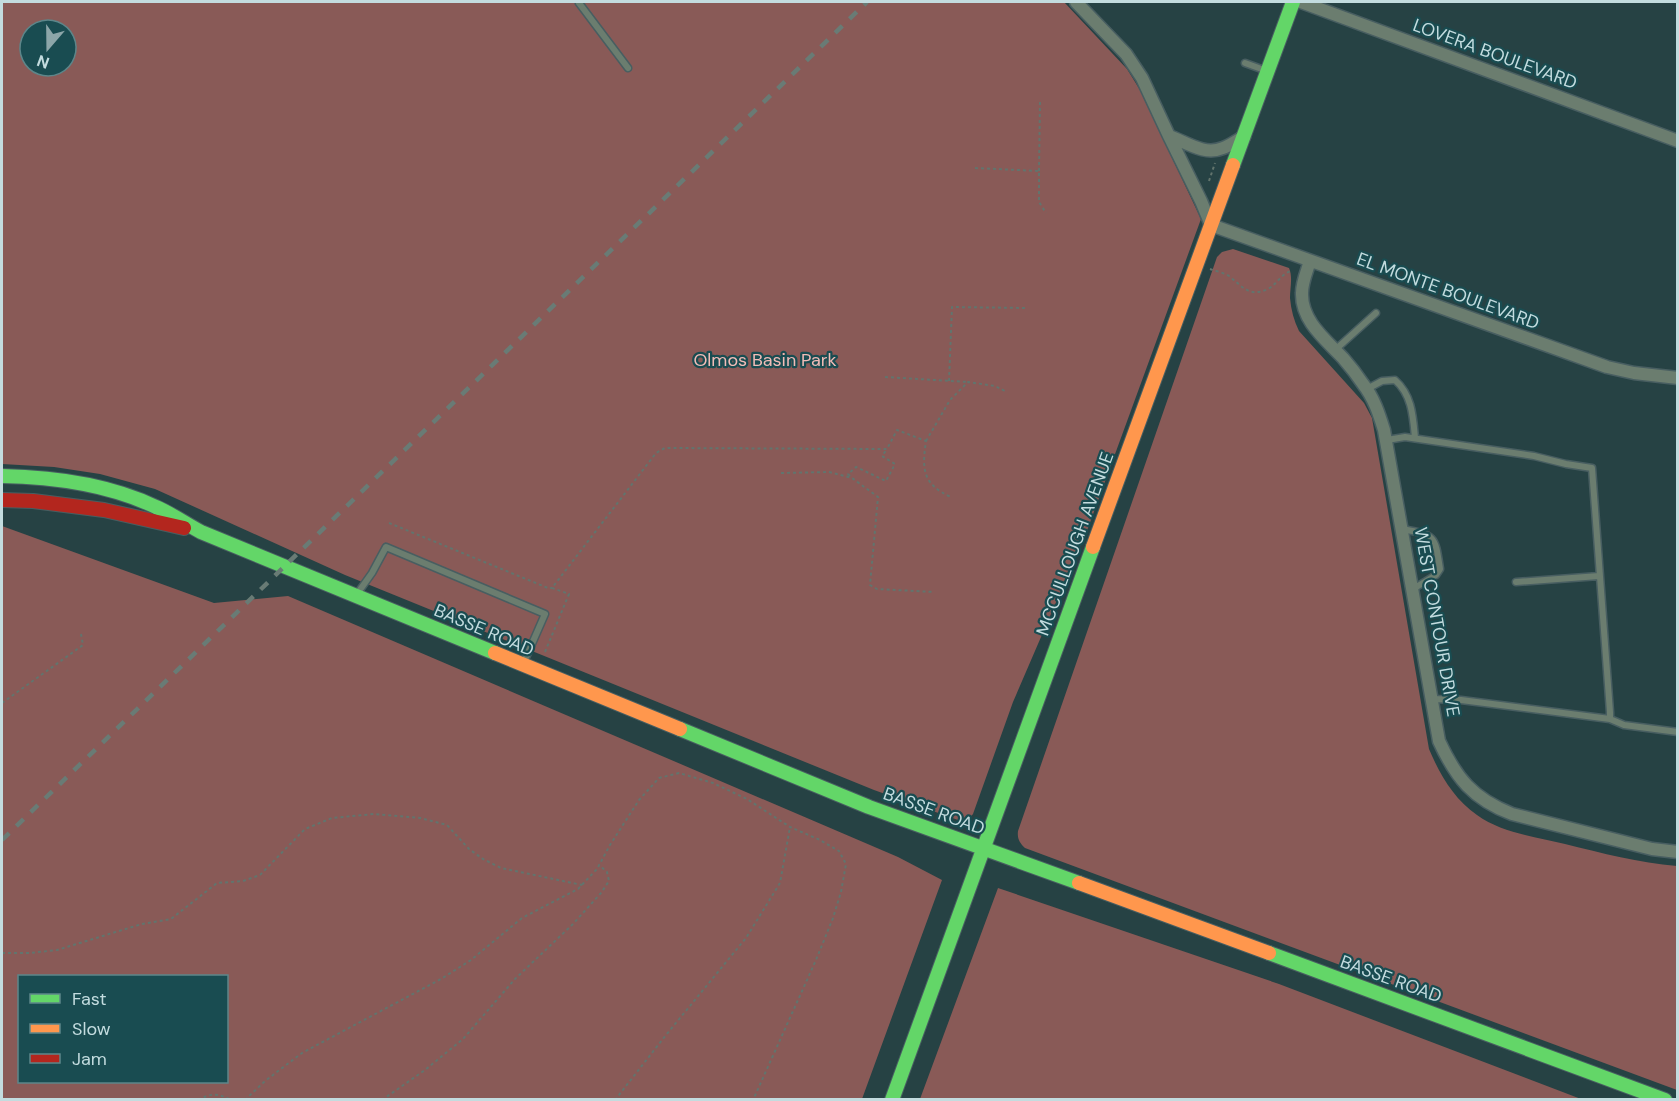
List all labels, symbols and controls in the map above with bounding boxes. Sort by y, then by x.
street label: LOVERA BOULEVARD [1410,13,1580,95]
north arrow [18,18,78,78]
text: N [34,50,52,73]
street label: EL MONTE BOULEVARD [1353,247,1543,335]
park label: Olmos Basin Park [693,348,837,372]
street label: MCCULLOUGH AVENUE [1031,449,1119,639]
street label: WEST CONTOUR DRIVE [1409,525,1465,719]
street label: BASSE ROAD [430,598,538,662]
street label: BASSE ROAD [880,782,988,840]
street label: BASSE ROAD [1337,950,1445,1008]
legend [18,975,228,1083]
text: Fast [72,987,107,1011]
text: Slow [72,1017,111,1041]
text: Jam [72,1047,107,1071]

